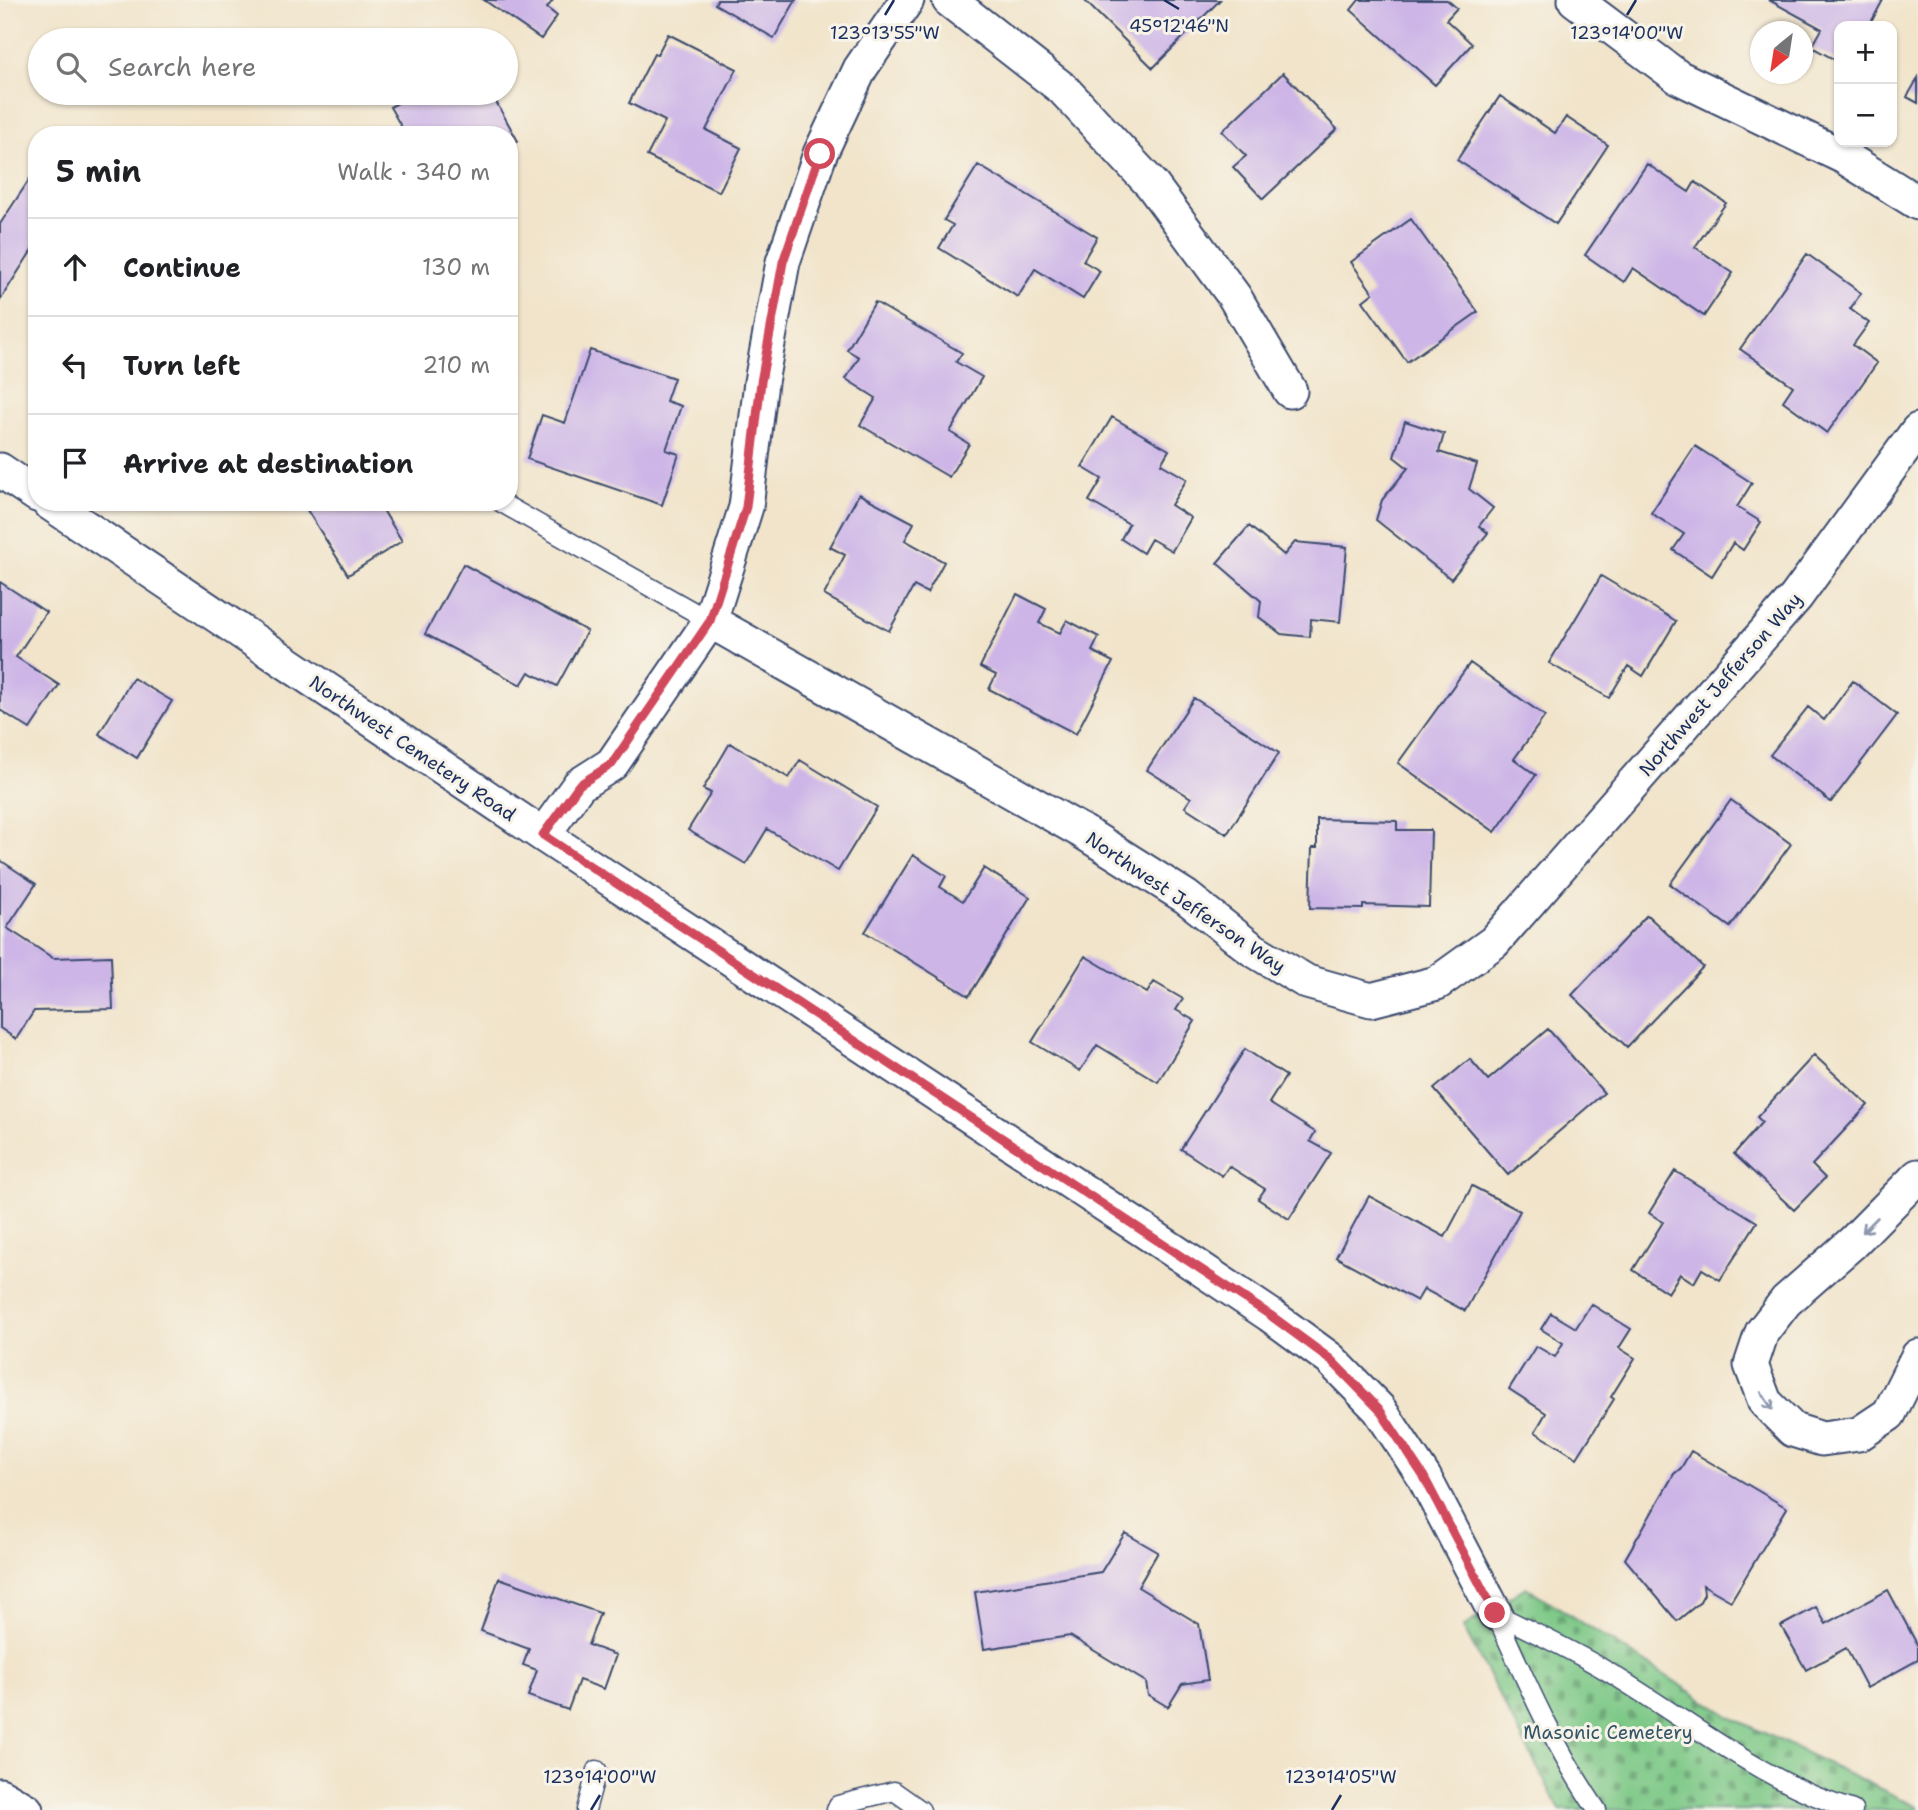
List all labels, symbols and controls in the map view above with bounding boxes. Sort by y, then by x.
text: 45°12'46"N [1129,14,1229,38]
text: 123°13'55"W [830,21,940,45]
text: 123°14'00"W [1570,21,1684,45]
north arrow [1750,21,1813,84]
map controls [1834,21,1897,147]
button: + [1834,21,1897,84]
search box [28,28,518,105]
icon: search [52,48,90,86]
text: Search here [108,49,257,84]
button: − [1834,84,1897,147]
route start [804,138,835,169]
text: 5 min [56,151,141,192]
text: Walk · 340 m [337,157,490,187]
icon: ahead [56,248,94,286]
text: Continue [123,250,241,285]
text: 130 m [422,252,490,282]
icon: left [56,346,94,384]
text: Turn left [123,348,240,383]
text: 210 m [422,350,490,380]
icon: arrive [56,444,94,482]
text: Arrive at destination [123,446,413,481]
street label: Northwest Jefferson Way [1633,587,1807,782]
street label: Northwest Cemetery Road [304,670,521,827]
street label: Northwest Jefferson Way [1081,826,1291,979]
one-way arrow [1862,1216,1879,1233]
one-way arrow [1760,1391,1775,1410]
route end [1479,1597,1510,1628]
park label: Masonic Cemetery [1523,1720,1693,1745]
text: 123°14'00"W [543,1765,657,1789]
text: 123°14'05"W [1285,1765,1397,1789]

